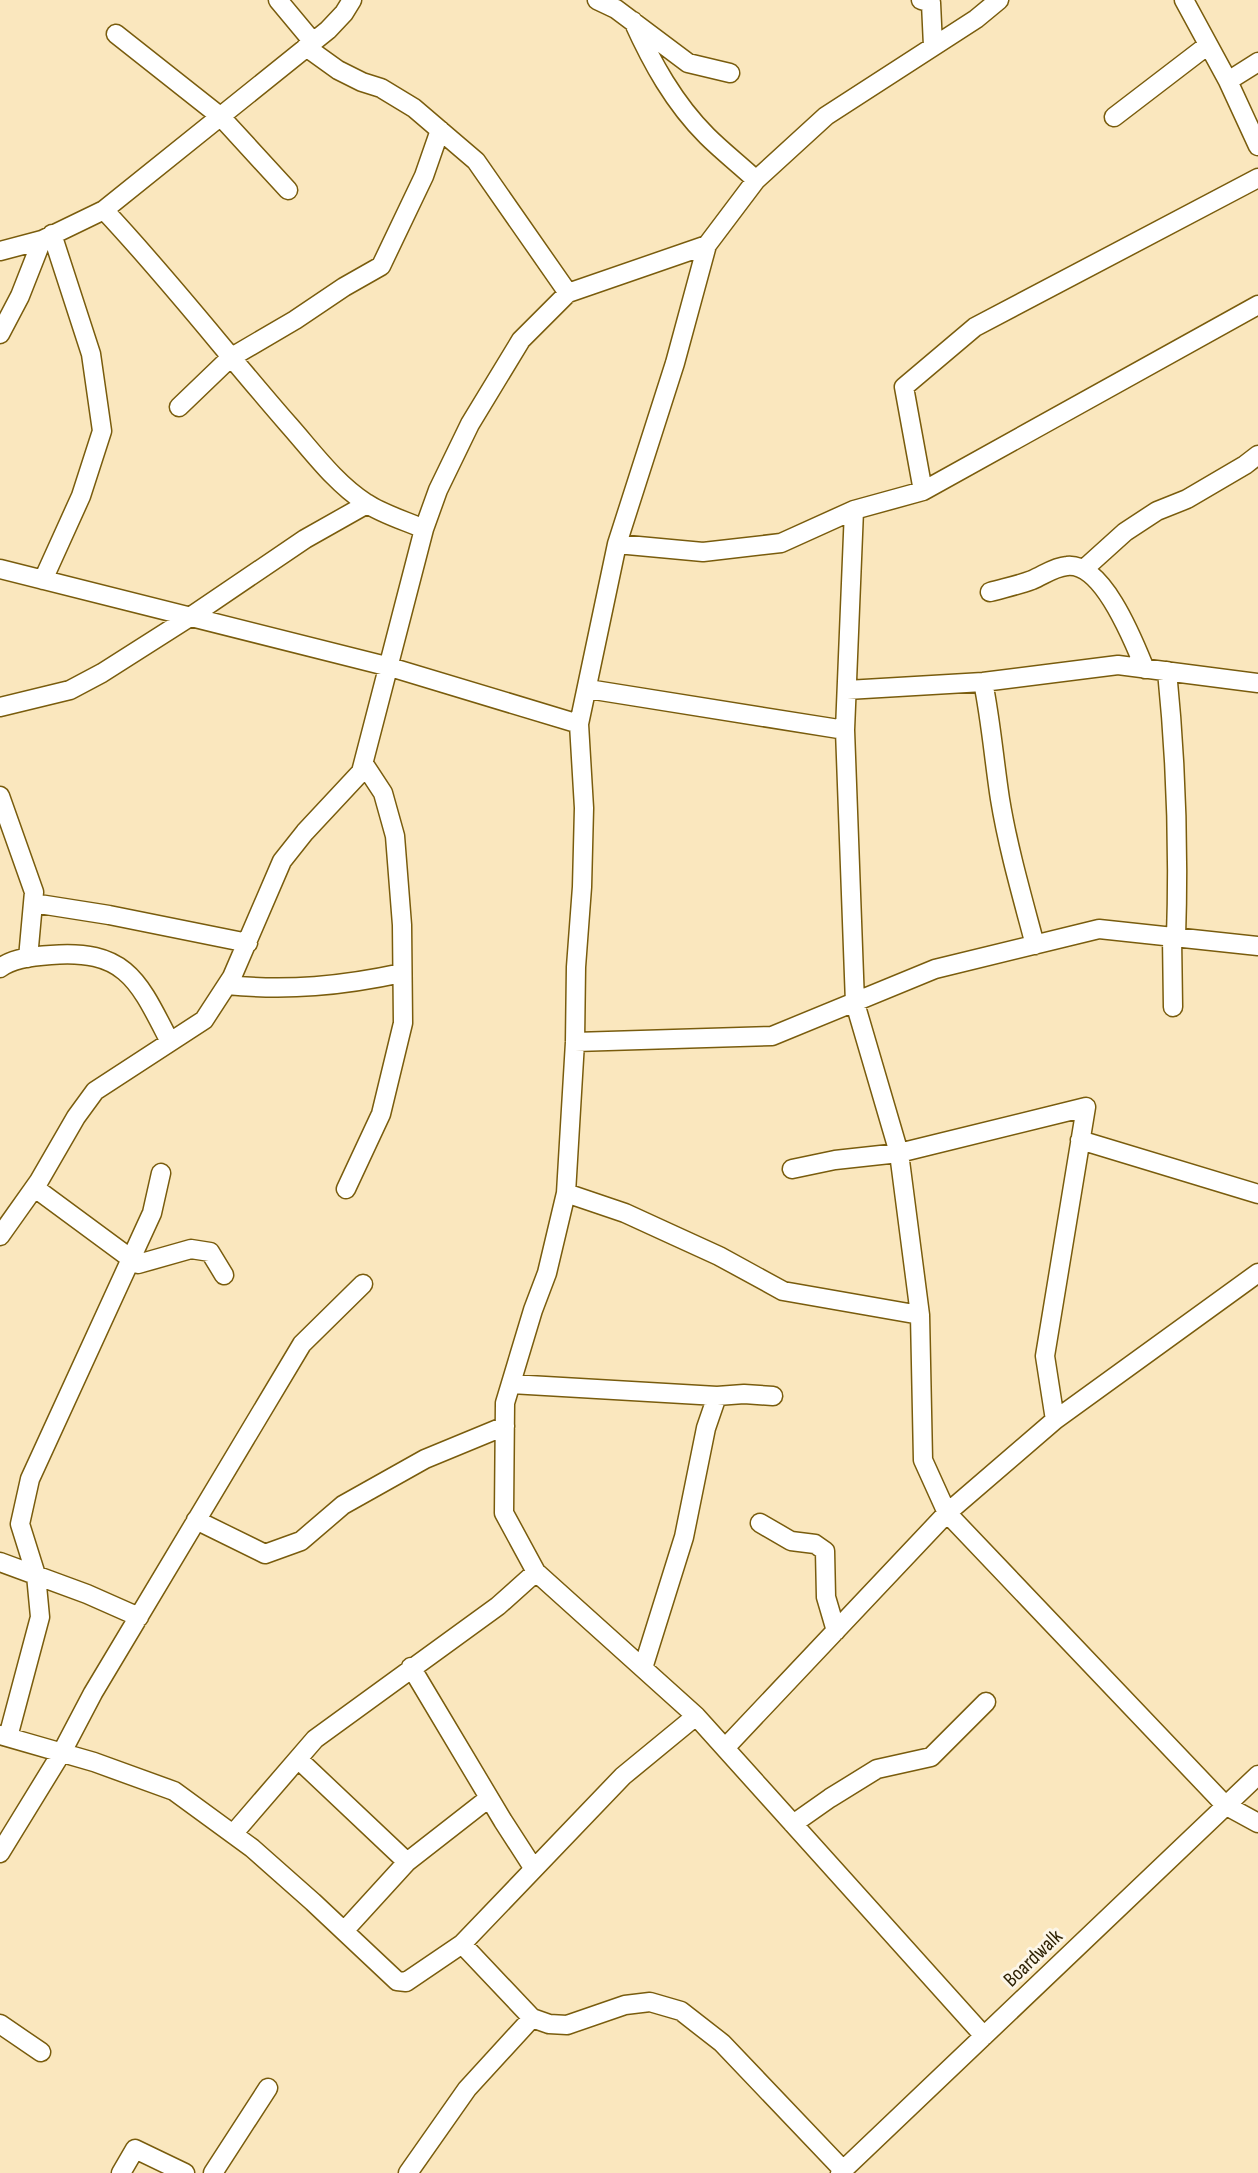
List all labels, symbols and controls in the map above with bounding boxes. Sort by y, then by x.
street label: Boardwalk [998,1924,1068,1992]

